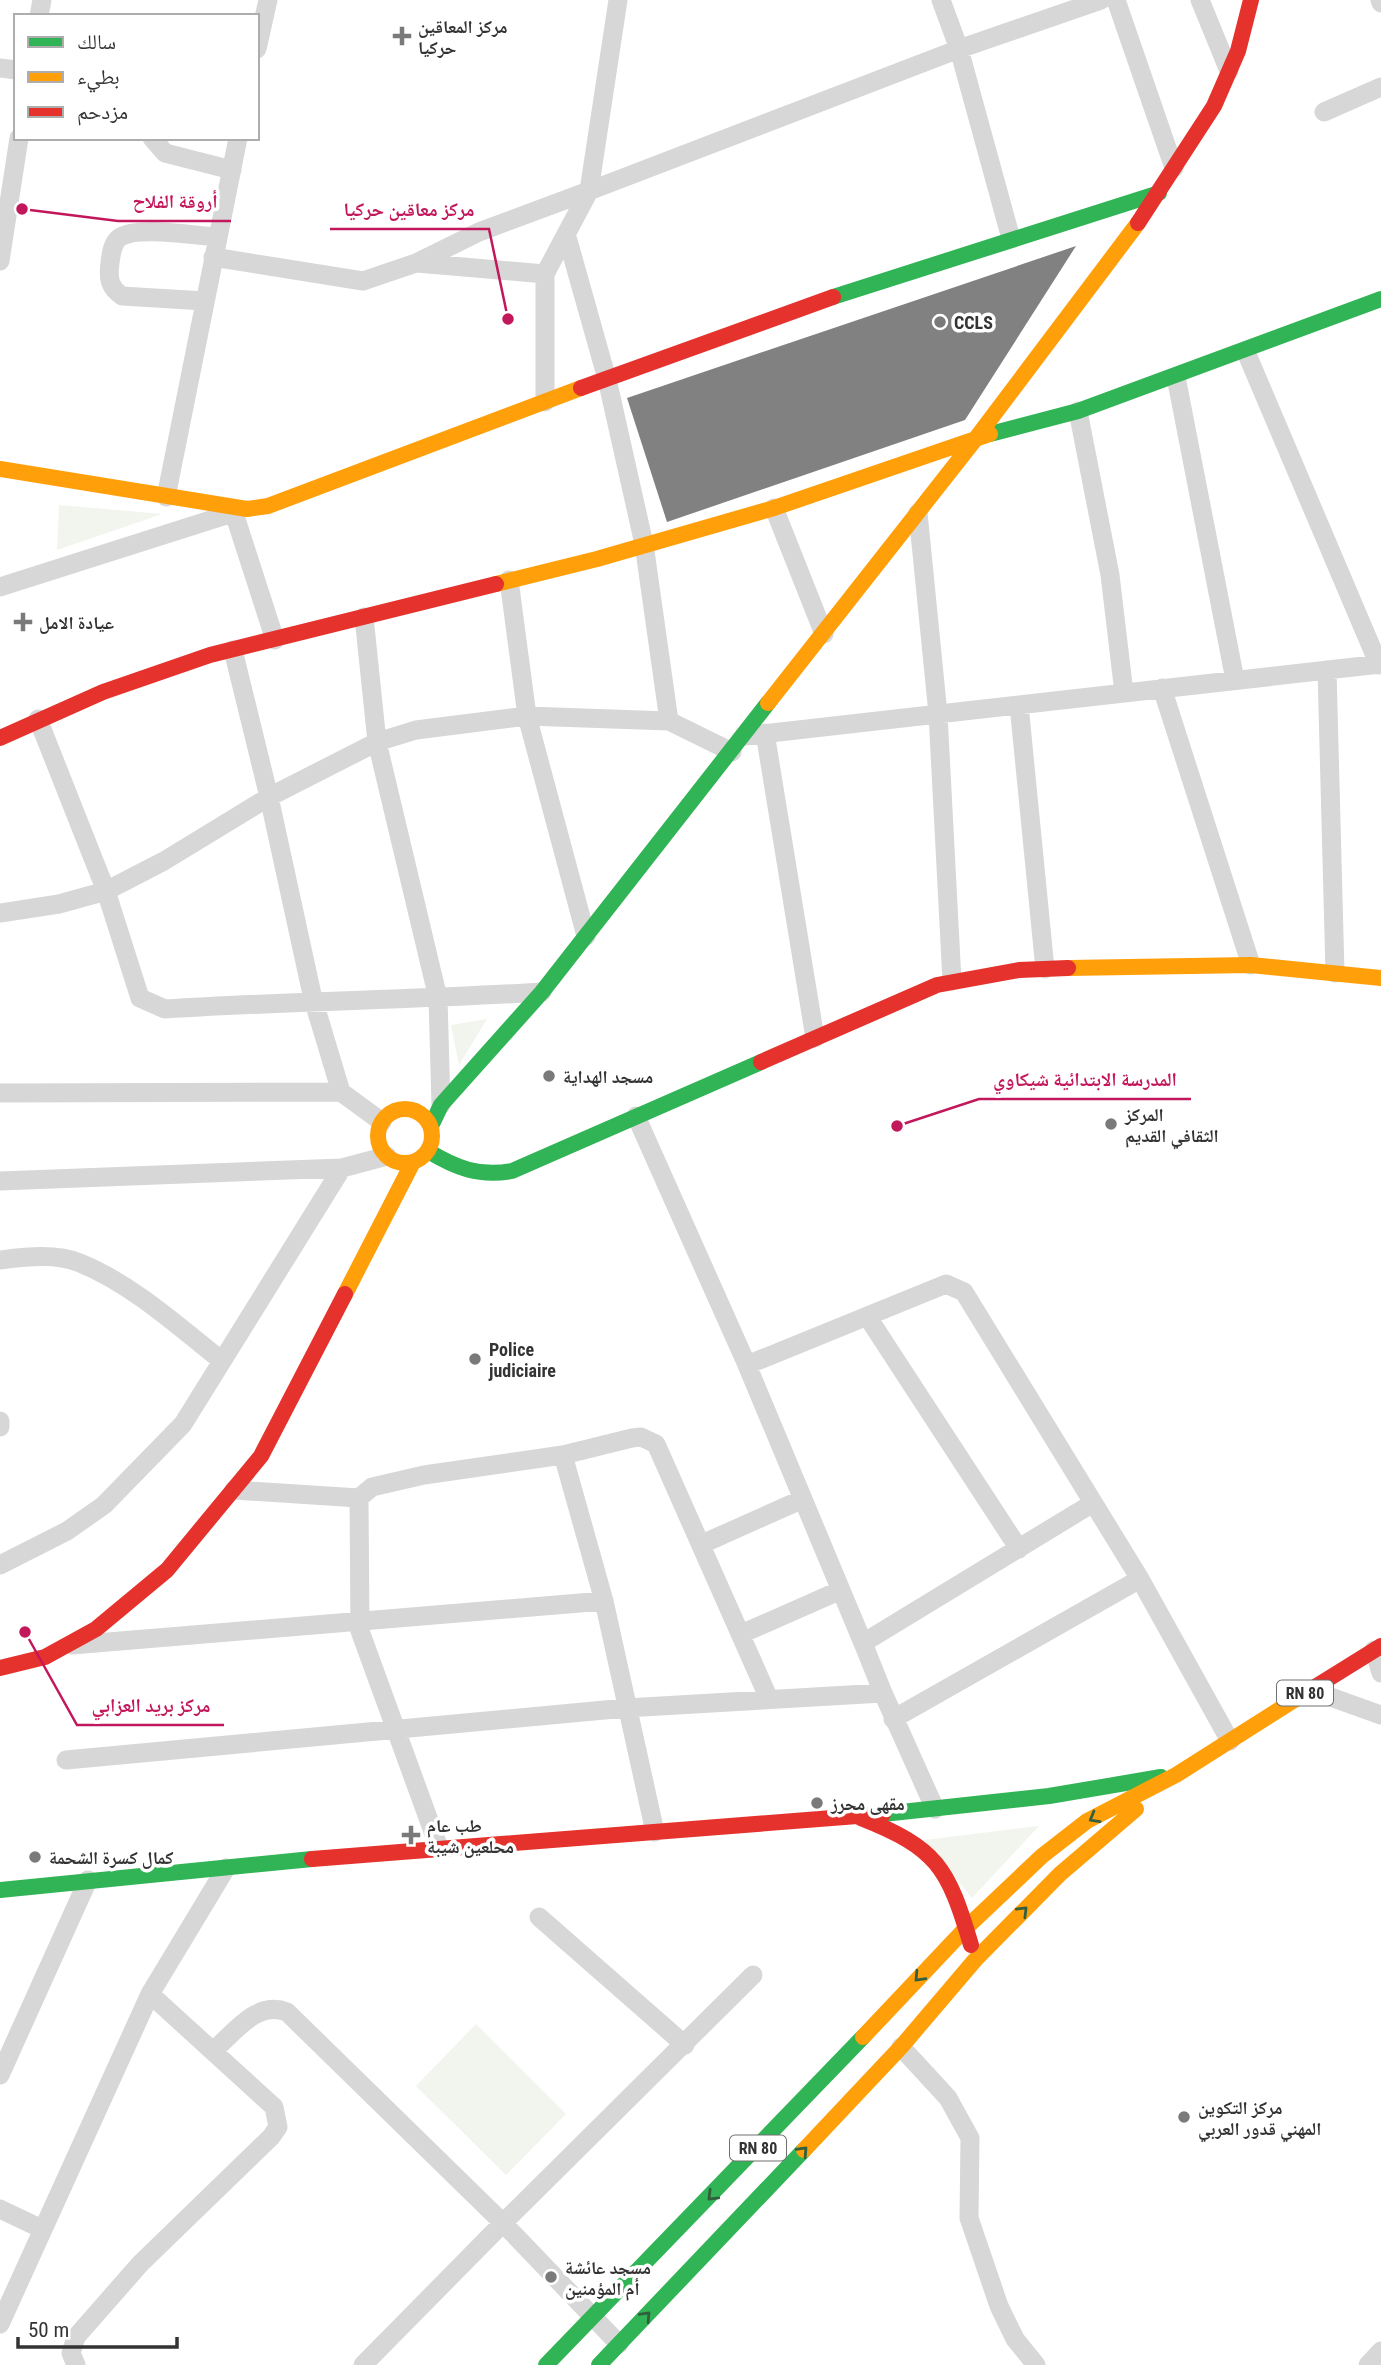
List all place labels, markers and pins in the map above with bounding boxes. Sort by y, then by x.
place label: مركز المعاقين حركيا [418,16,508,58]
marker: مركز المعاقين حركيا [392,26,412,46]
callout: أروقة الفلاح [118,181,231,221]
callout: مركز معاقين حركيا [330,189,489,229]
place label: CCLS [954,312,993,333]
marker: CCLS [932,314,948,330]
marker: عيادة الامل [13,612,33,632]
place label: عيادة الامل [39,612,114,634]
callout: المدرسة الابتدائية شيكاوي [979,1059,1191,1099]
place label: مسجد الهداية [563,1066,653,1087]
marker: مسجد الهداية [541,1068,557,1084]
place label: المركز الثقافي القديم [1124,1104,1219,1150]
marker: المركز الثقافي القديم [1103,1116,1119,1132]
place label: Police judiciaire [488,1339,556,1381]
marker: Police judiciaire [467,1351,483,1367]
callout: مركز بريد العزابي [77,1685,224,1725]
place label: مقهى محرز [830,1793,905,1815]
marker: مقهى محرز [809,1795,825,1811]
place label: طب عام محلعين شيبة [427,1815,514,1858]
marker: طب عام محلعين شيبة [401,1825,421,1845]
place label: كمال كسرة الشحمة [49,1847,173,1869]
marker: كمال كسرة الشحمة [27,1849,43,1865]
place label: مركز التكوين المهني قدور العربي [1198,2097,1321,2143]
marker: مركز التكوين المهني قدور العربي [1176,2109,1192,2125]
place label: مسجد عائشة أم المؤمنين [565,2257,651,2301]
marker: مسجد عائشة أم المؤمنين [543,2269,559,2285]

